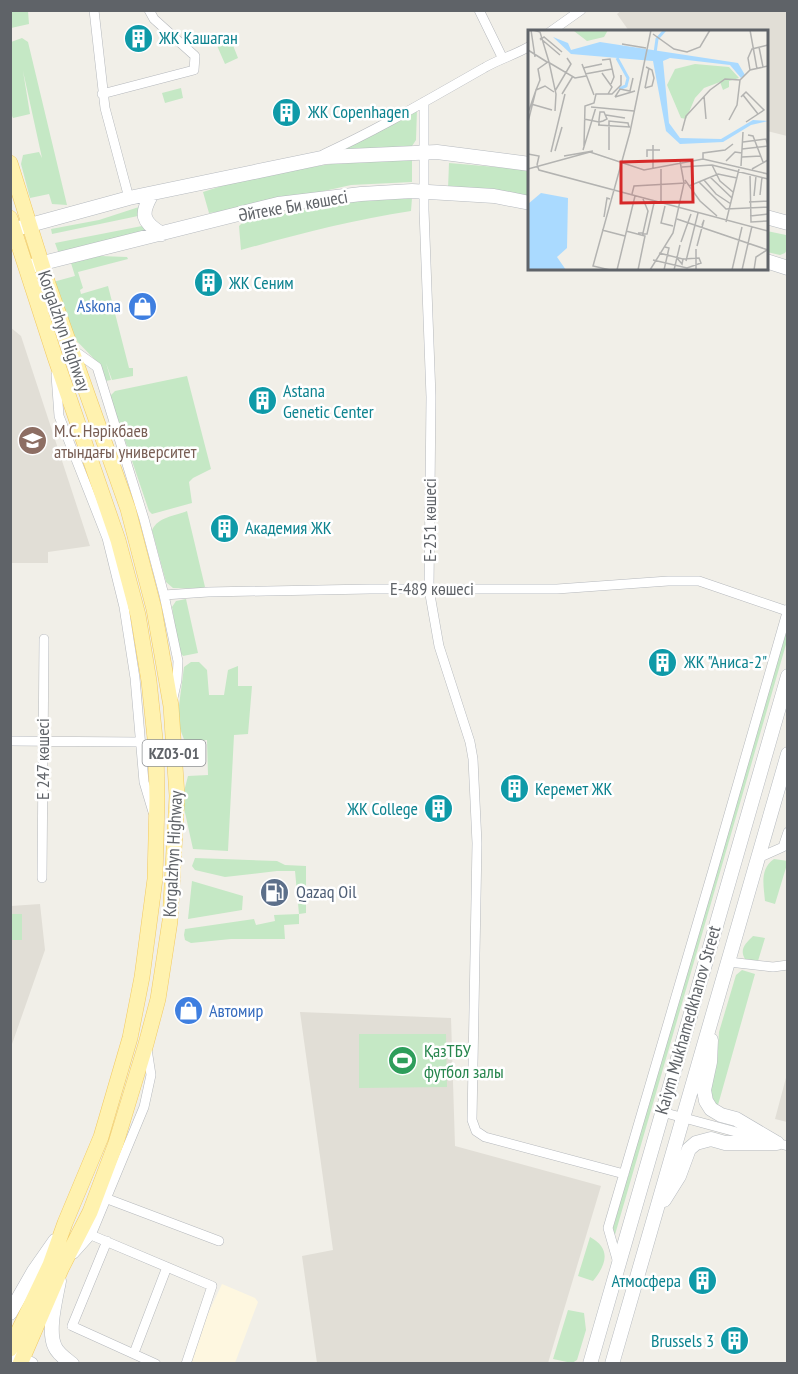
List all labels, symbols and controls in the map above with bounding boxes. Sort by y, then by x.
building icon: ЖК Кашаган [122,22,154,54]
place label: ЖК Кашаган [158,26,238,49]
inset map [528,30,768,270]
building icon: ЖК Copenhagen [271,96,303,128]
place label: ЖК Copenhagen [307,100,409,123]
street label: Әйтеке Би көшесі [236,185,349,226]
street label: Korgalzhyn Highway [33,267,96,395]
building icon: ЖК Сеним [192,267,224,299]
place label: ЖК Сеним [228,271,294,294]
shop icon: Askona [126,290,158,322]
place label: Askona [77,294,121,317]
place label: Astana Genetic Center [283,379,374,423]
building icon: Astana Genetic Center [246,385,278,417]
place label: М.С. Нәрікбаев атындағы университет [54,419,197,463]
school or university icon: М.С. Нәрікбаев атындағы университет [17,425,49,457]
street label: Е-251 көшесі [418,478,441,562]
building icon: Академия ЖК [208,512,240,544]
place label: Академия ЖК [245,516,332,539]
street label: Е-489 көшесі [390,577,474,600]
building icon: ЖК "Аниса-2" [647,646,679,678]
place label: ЖК "Аниса-2" [683,650,767,673]
street label: Е 247 көшесі [31,718,54,800]
road number: KZ03-01 [142,740,206,766]
building icon: Керемет ЖК [498,773,530,805]
place label: Керемет ЖК [535,777,612,800]
street label: Korgalzhyn Highway [158,790,187,918]
building icon: ЖК College [423,793,455,825]
place label: ЖК College [346,797,418,820]
fuel station icon: Qazaq Oil [259,876,291,908]
place label: Qazaq Oil [296,880,357,903]
street label: Kaiym Mukhamedkhanov Street [650,923,726,1117]
shop icon: Автомир [172,995,204,1027]
place label: Автомир [209,999,263,1022]
place label: ҚазТБУ футбол залы [424,1039,504,1083]
sports icon: ҚазТБУ футбол залы [387,1045,419,1077]
building icon: Атмосфера [686,1265,718,1297]
place label: Атмосфера [611,1269,681,1292]
building icon: Brussels 3 [719,1325,751,1357]
place label: Brussels 3 [651,1329,714,1352]

